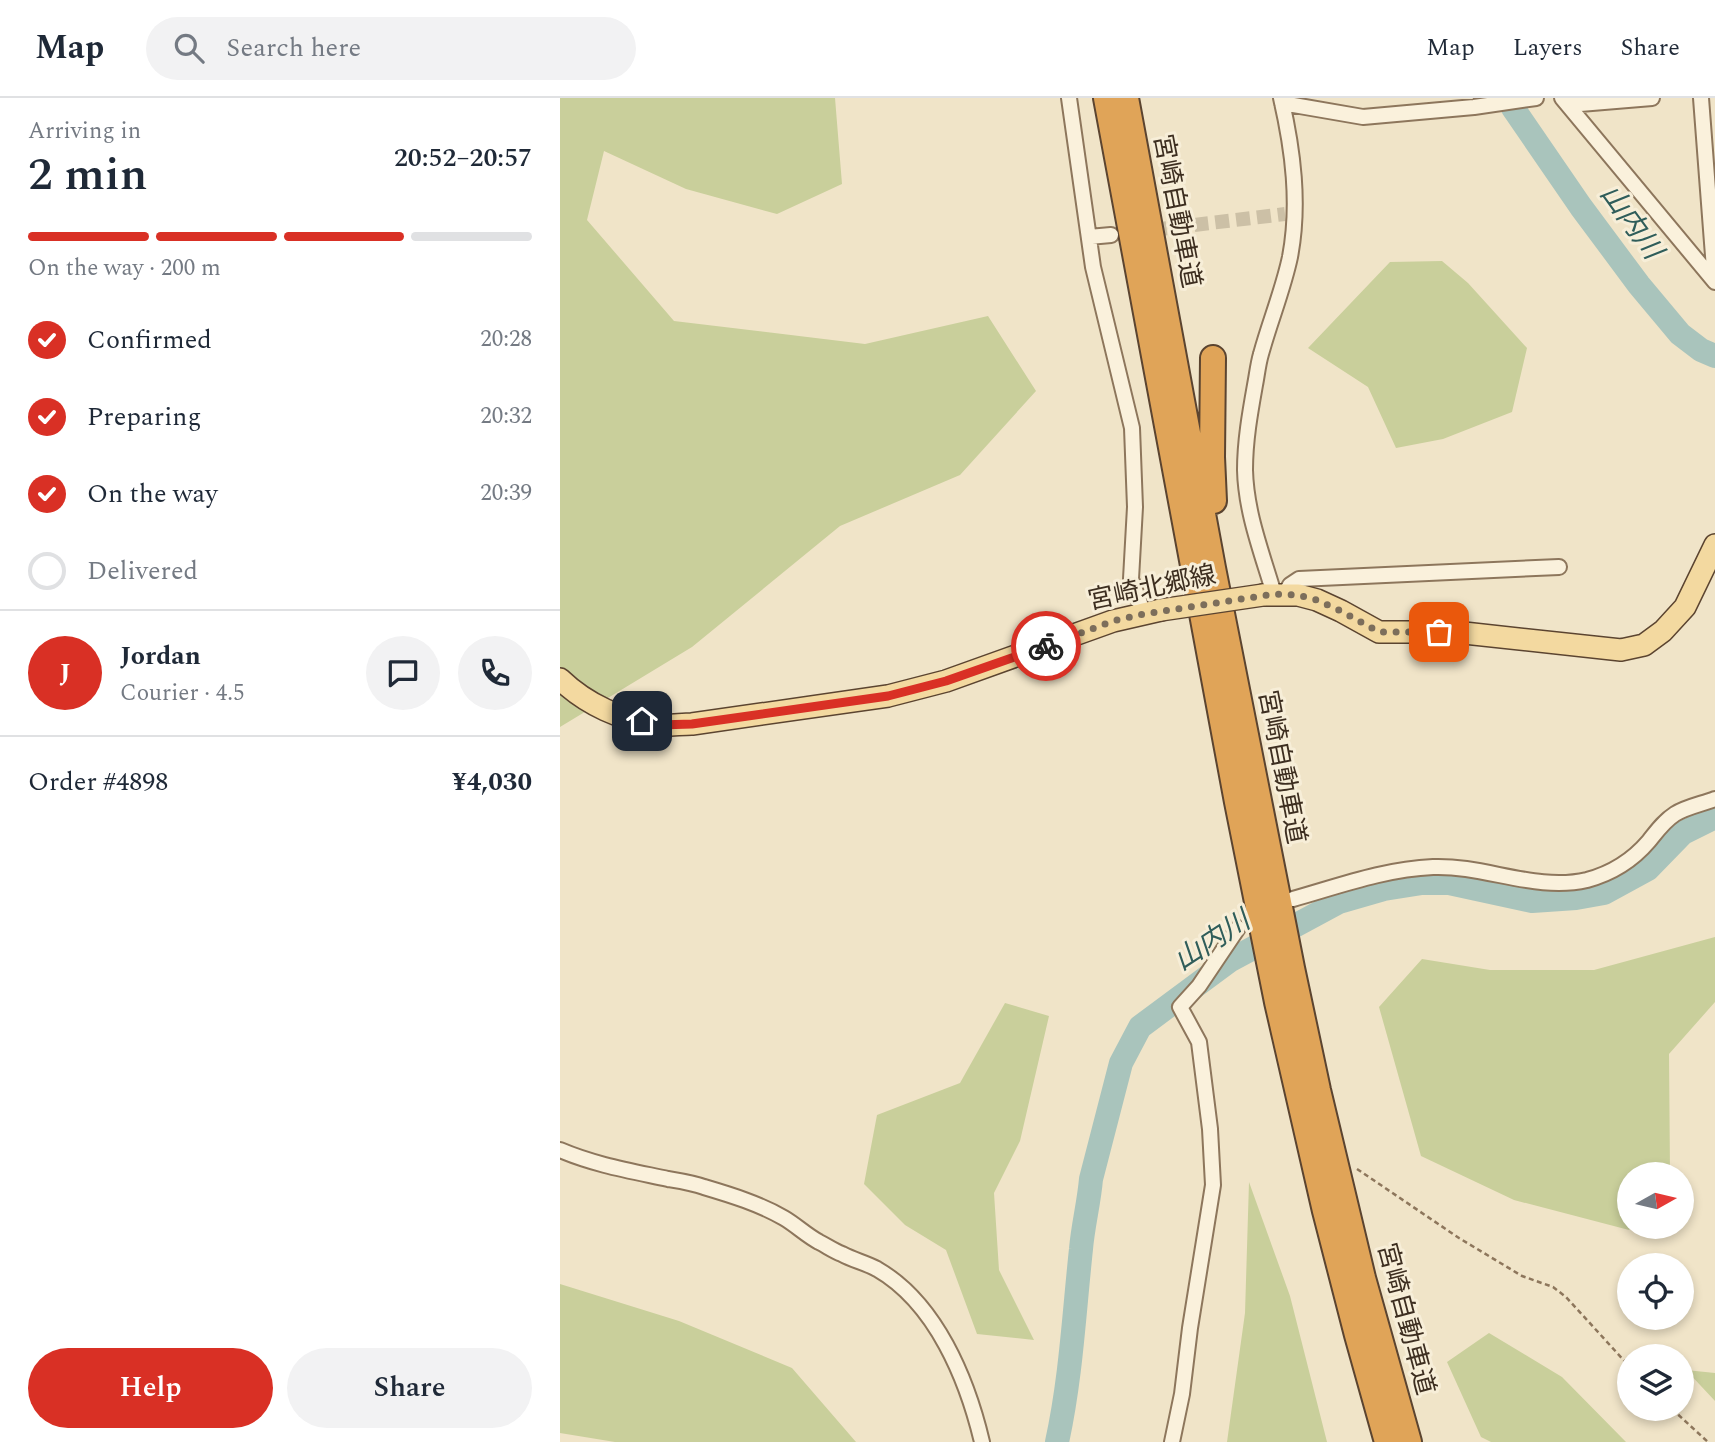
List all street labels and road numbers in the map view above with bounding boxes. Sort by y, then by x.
street label: 宮崎自動車道 [1142,131,1212,291]
street label: 宮崎北郷線 [1084,555,1220,621]
street label: 宮崎自動車道 [1247,687,1317,847]
street label: 宮崎自動車道 [1366,1238,1446,1400]

